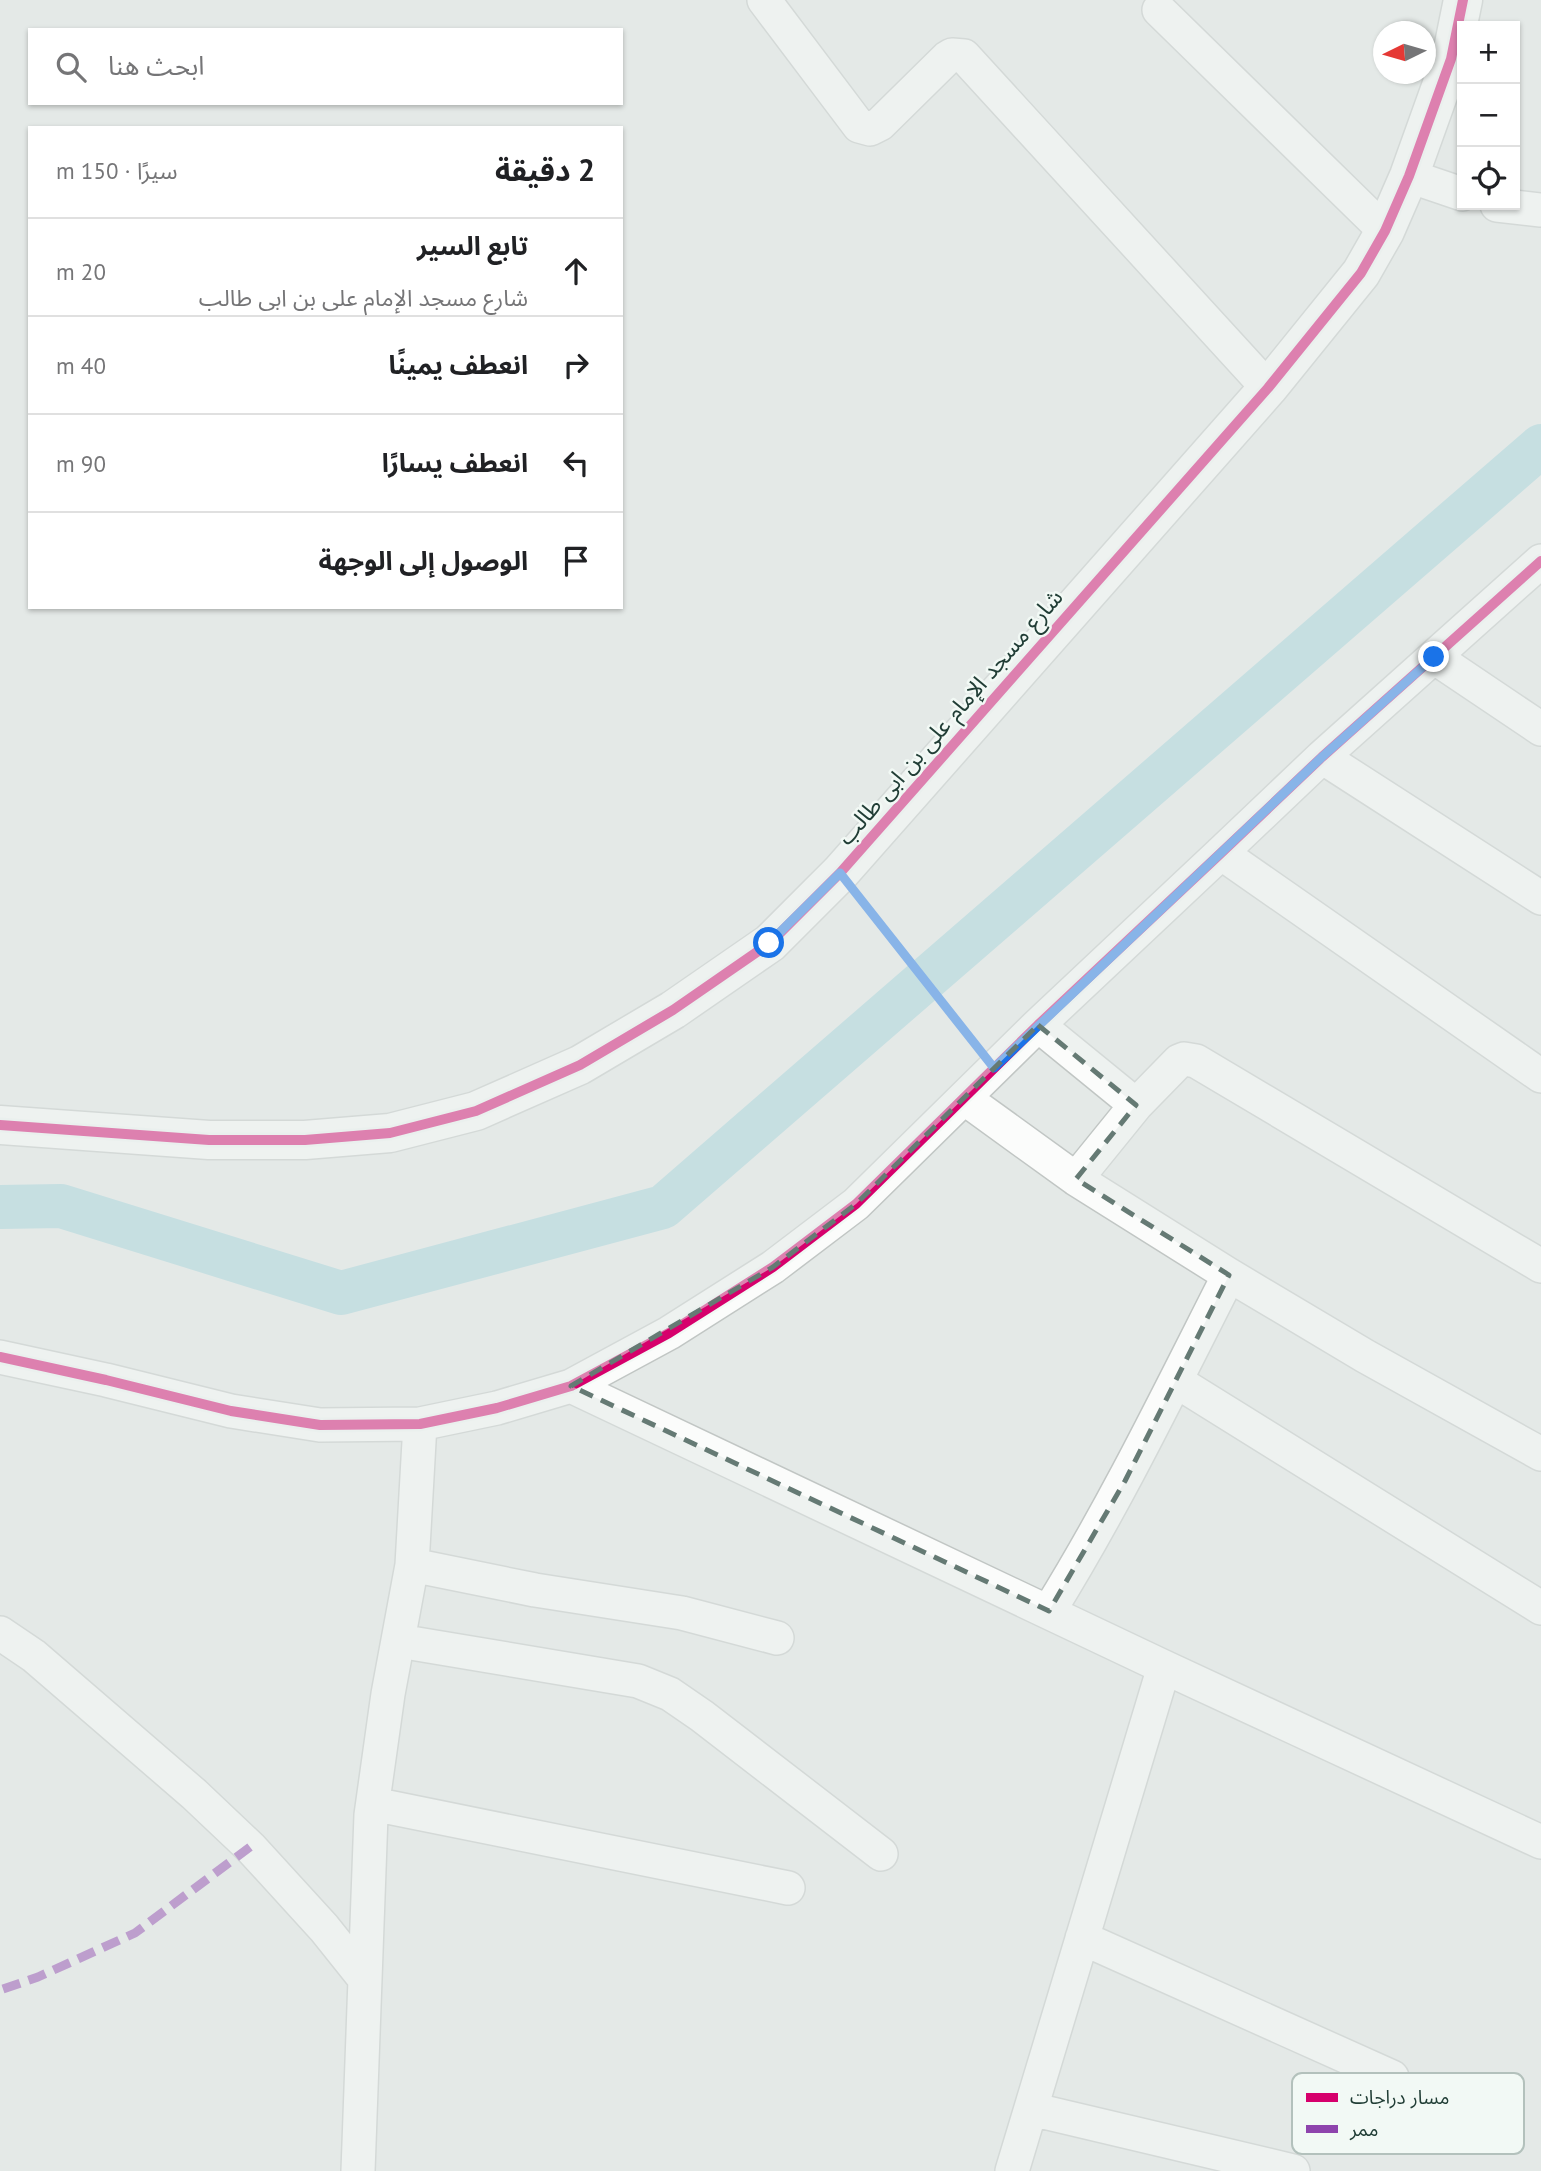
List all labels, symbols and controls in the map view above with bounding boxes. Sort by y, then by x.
north arrow [1373,21,1436,84]
map controls [1457,21,1520,210]
button: + [1457,21,1520,84]
search box [28,28,623,105]
icon: search [52,48,90,86]
text: ابحث هنا [108,49,205,82]
button: − [1457,84,1520,147]
button: locate [1457,147,1520,210]
text: 2 دقيقة [495,150,595,189]
text: سيرًا · 150 m [56,156,178,185]
text: تابع السير [417,229,528,262]
icon: ahead [557,252,595,290]
text: 20 m [56,257,106,286]
text: شارع مسجد الإمام على بن ابى طالب [199,283,528,312]
icon: right [557,346,595,384]
text: انعطف يمينًا [388,348,528,381]
text: 40 m [56,351,106,380]
icon: left [557,444,595,482]
text: انعطف يسارًا [382,446,528,479]
text: 90 m [56,449,106,478]
icon: arrive [557,542,595,580]
text: الوصول إلى الوجهة [319,544,528,577]
street label: شارع مسجد الإمام على بن ابى طالب [831,583,1072,853]
route end [1418,641,1449,672]
route start [753,927,784,958]
legend [1292,2073,1524,2154]
text: مسار دراجات [1350,2085,1449,2109]
text: ممر [1349,2117,1378,2141]

